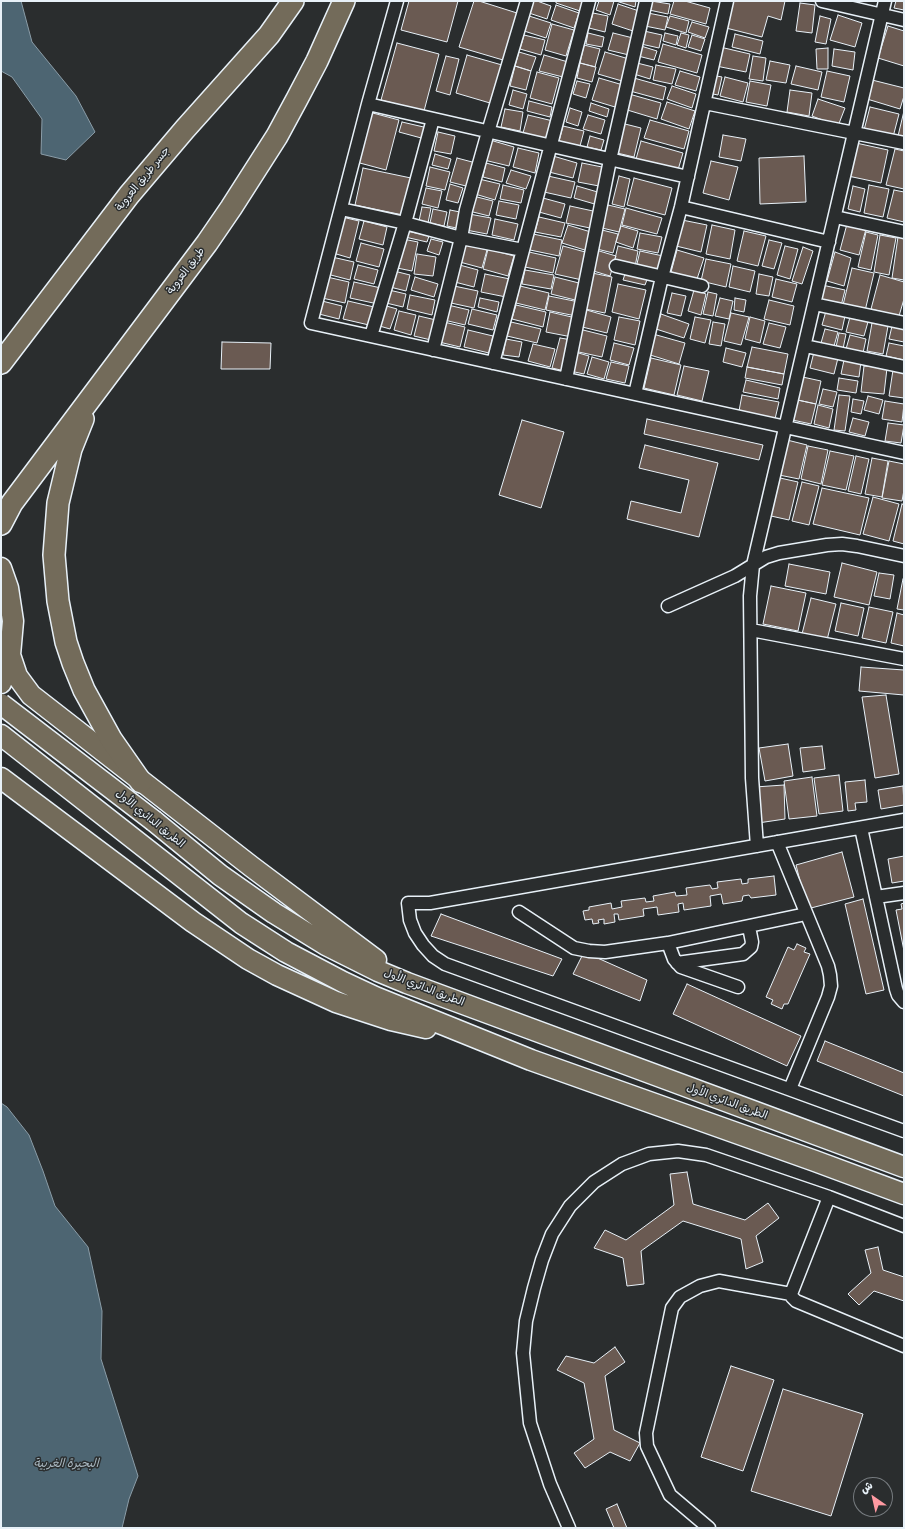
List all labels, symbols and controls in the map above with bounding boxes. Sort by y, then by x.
street label: جسر طريق العروبة [113,144,173,214]
street label: طريق العروبة [164,245,208,297]
street label: الطريق الدائري الأول [113,787,187,851]
street label: الطريق الدائري الأول [382,967,466,1009]
street label: الطريق الدائري الأول [685,1081,769,1123]
water label: البحيرة الغربية [33,1457,99,1471]
north arrow [853,1477,893,1517]
text: ش [858,1479,875,1496]

